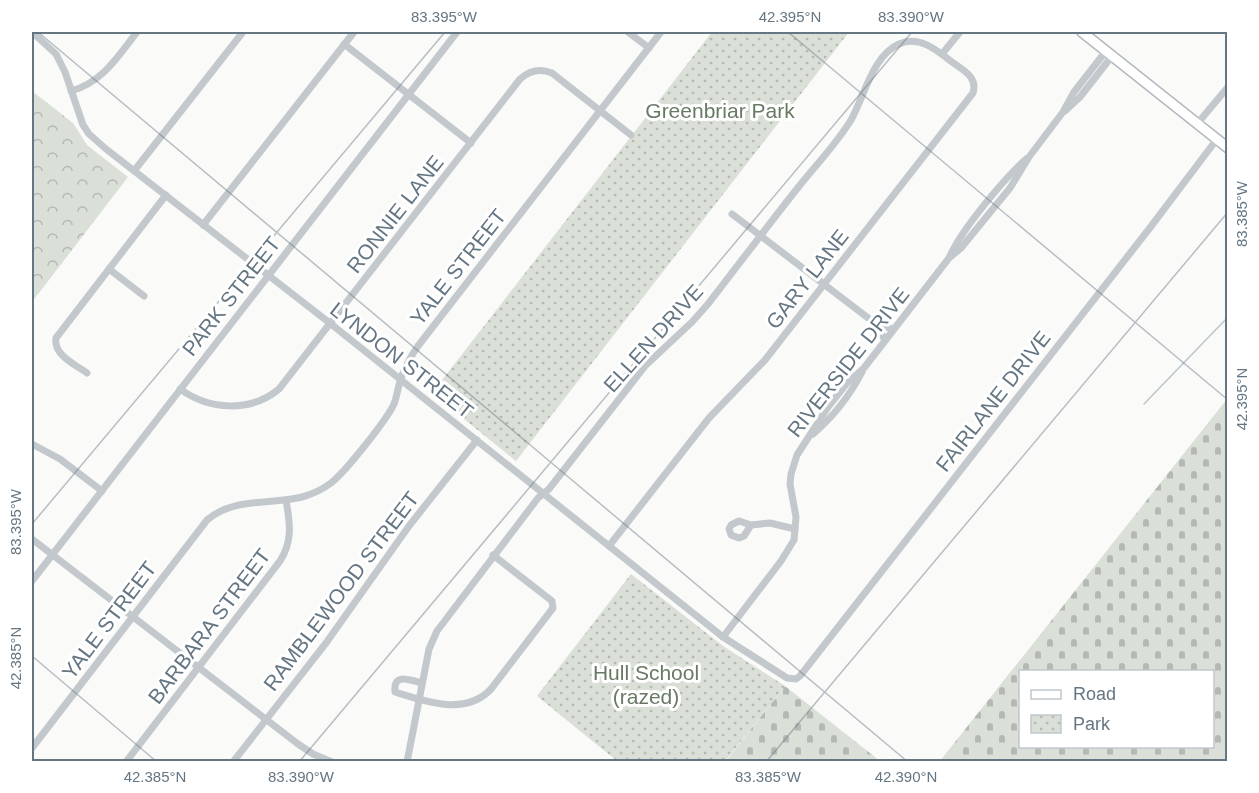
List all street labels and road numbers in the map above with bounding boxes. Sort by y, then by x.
street label: RONNIE LANE [342,151,448,277]
street label: YALE STREET [406,204,511,330]
street label: GARY LANE [761,225,853,333]
street label: PARK STREET [178,232,285,360]
street label: ELLEN DRIVE [599,280,707,396]
street label: RIVERSIDE DRIVE [783,283,913,441]
street label: LYNDON STREET [326,297,478,423]
street label: FAIRLANE DRIVE [931,326,1055,476]
street label: RAMBLEWOOD STREET [259,487,423,695]
street label: BARBARA STREET [143,544,275,708]
street label: YALE STREET [57,557,161,683]

